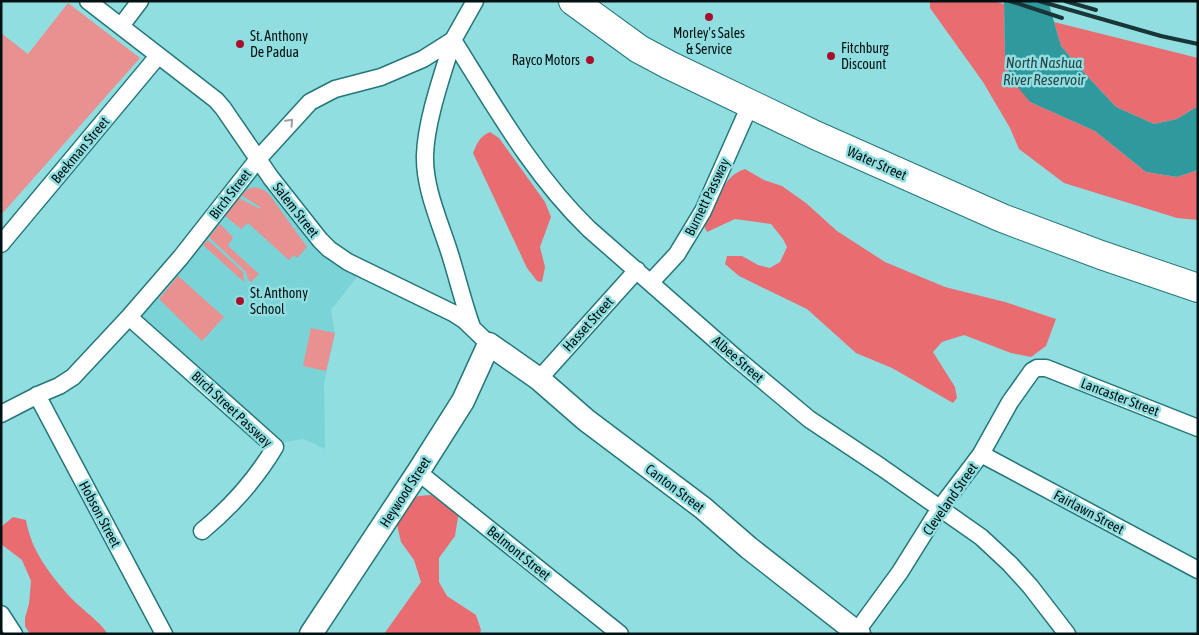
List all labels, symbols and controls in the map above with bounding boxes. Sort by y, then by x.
marker: Morley's Sales & Service [703,11,715,23]
place label: Morley's Sales & Service [673,25,745,57]
place label: St. Anthony De Padua [250,28,308,60]
marker: St. Anthony De Padua [234,38,246,50]
place label: Fitchburg Discount [841,40,889,72]
marker: Fitchburg Discount [825,50,837,62]
place label: Rayco Motors [512,52,580,68]
marker: Rayco Motors [584,54,596,66]
water label: North Nashua River Reservoir [1003,54,1086,88]
street label: Beekman Street [48,114,112,186]
one-way arrow [284,119,293,128]
street label: Water Street [845,143,909,183]
street label: Burnett Passway [681,155,733,238]
street label: Birch Street [206,166,254,222]
street label: Salem Street [270,179,322,241]
place label: St. Anthony School [250,285,308,317]
street label: Hasset Street [559,294,617,354]
marker: St. Anthony School [234,295,246,307]
street label: Albee Street [709,332,767,386]
street label: Birch Street Passway [189,368,276,450]
street label: Lancaster Street [1079,375,1161,419]
street label: Heywood Street [376,454,434,530]
street label: Cleveland Street [919,460,981,538]
street label: Canton Street [642,461,708,515]
street label: Hobson Street [76,478,124,550]
street label: Fairlawn Street [1051,487,1127,537]
street label: Belmont Street [484,523,554,583]

